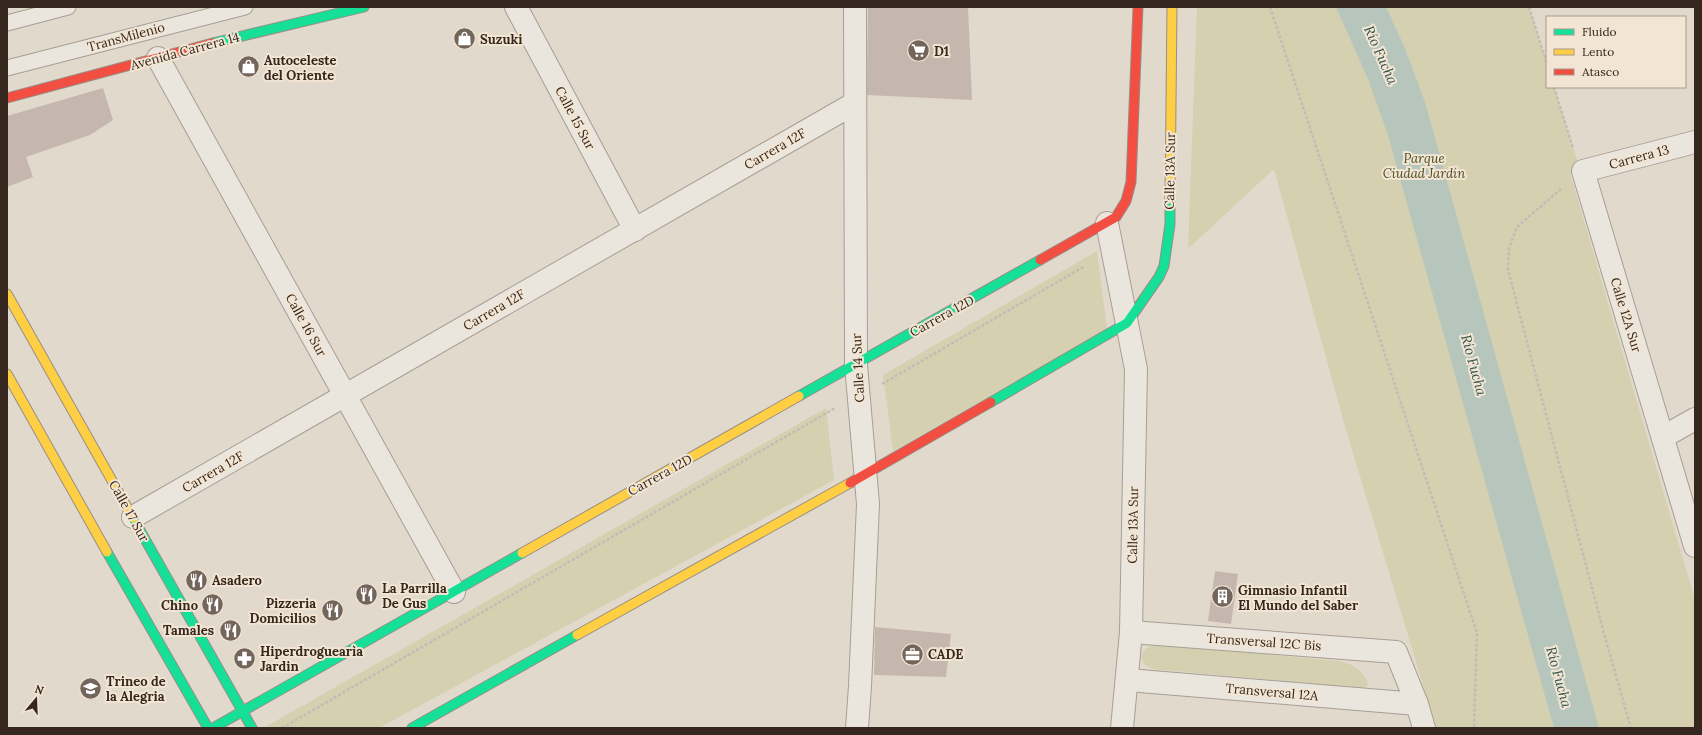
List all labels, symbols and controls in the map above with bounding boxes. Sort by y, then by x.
legend [1546,16,1686,88]
street label: TransMilenio [85,18,167,55]
water label: Río Fucha [1360,23,1402,87]
text: Fluido [1582,24,1617,39]
shop icon: Suzuki [452,26,478,52]
street label: Avenida Carrera 14 [128,28,241,74]
place label: Suzuki [480,31,522,48]
supermarket icon: D1 [906,38,932,64]
place label: D1 [934,43,949,60]
text: Lento [1582,44,1614,59]
place label: Autoceleste del Oriente [264,52,337,84]
shop icon: Autoceleste del Oriente [235,54,261,80]
text: Atasco [1581,64,1619,79]
street label: Calle 15 Sur [551,83,599,153]
street label: Carrera 12F [741,125,809,173]
street label: Calle 13A Sur [1161,132,1179,210]
street label: Carrera 13 [1607,141,1671,173]
park label: Parque Ciudad Jardín [1383,150,1465,182]
street label: Calle 12A Sur [1607,276,1646,355]
street label: Carrera 12F [460,286,528,334]
street label: Calle 16 Sur [282,290,331,360]
street label: Carrera 12D [907,291,977,341]
street label: Calle 14 Sur [848,333,868,403]
water label: Río Fucha [1457,333,1491,398]
street label: Carrera 12F [179,448,247,496]
street label: Carrera 12D [625,450,695,500]
street label: Calle 17 Sur [105,477,153,545]
street label: Calle 13A Sur [1124,486,1142,564]
restaurant icon: Asadero [184,567,210,593]
place label: Asadero [212,572,262,589]
place label: La Parrilla De Gus [382,580,447,612]
restaurant icon: La Parrilla De Gus [354,582,380,608]
place label: Gimnasio Infantil El Mundo del Saber [1238,582,1359,614]
building icon: Gimnasio Infantil El Mundo del Saber [1210,584,1236,610]
restaurant icon: Chino [200,592,226,618]
place label: Pizzeria Domicilios [250,595,316,627]
place label: Chino [161,597,198,614]
restaurant icon: Pizzeria Domicilios [319,597,345,623]
restaurant icon: Tamales [217,617,243,643]
place label: Tamales [163,622,214,639]
street label: Transversal 12C Bis [1206,630,1322,654]
office icon: CADE [899,641,925,667]
place label: Hiperdroguearìa Jardin [260,643,363,675]
pharmacy icon: Hiperdroguearìa Jardin [232,645,258,671]
water label: Río Fucha [1542,645,1576,710]
place label: CADE [928,646,963,663]
place label: Trineo de la Alegria [106,673,166,705]
school or university icon: Trineo de la Alegria [77,675,103,701]
north arrow [16,679,56,719]
street label: Transversal 12A [1225,679,1320,705]
text: N [33,682,46,698]

